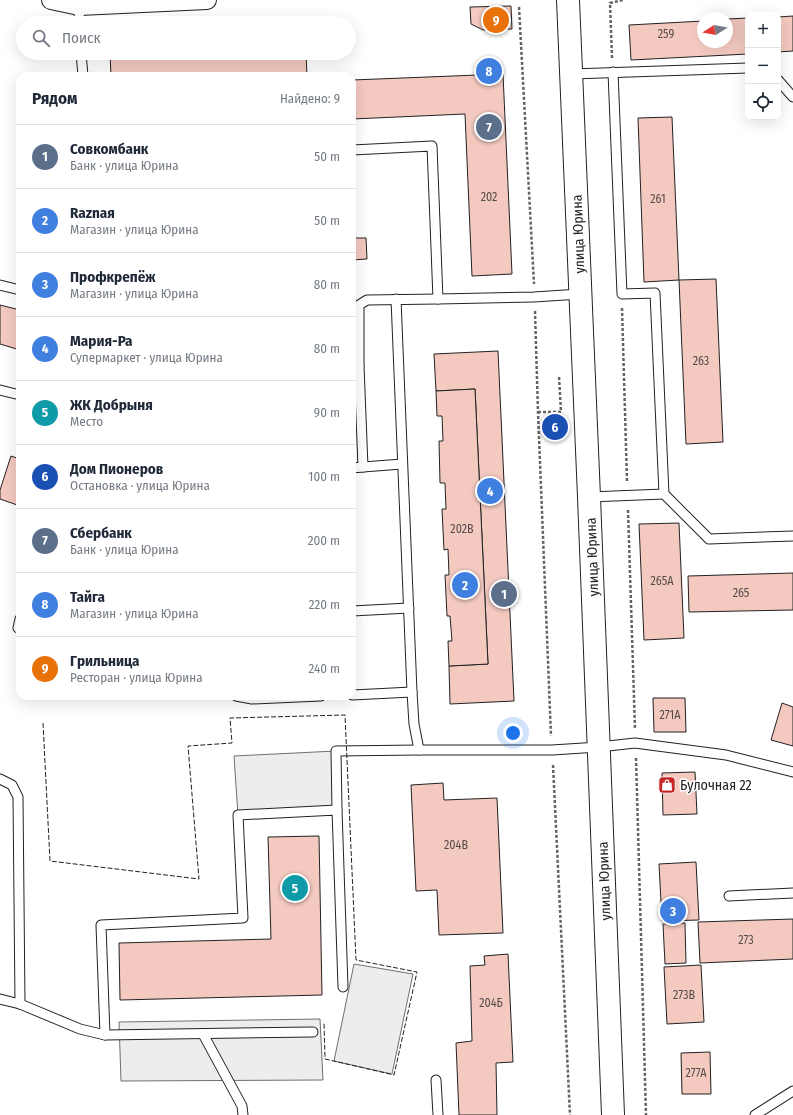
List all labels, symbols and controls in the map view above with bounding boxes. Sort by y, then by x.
pin: 9 [483,5,509,35]
north arrow [697,12,733,48]
map controls [745,12,781,120]
button: + [745,12,781,48]
search box [16,16,356,60]
icon: search [30,27,52,49]
house number: 259 [658,27,674,41]
text: Поиск [62,29,100,47]
button: − [745,48,781,84]
pin: 8 [476,56,502,86]
button: locate [745,84,781,120]
text: Рядом [32,88,77,109]
text: Найдено: 9 [280,91,340,106]
pin: 7 [476,112,502,142]
text: Совкомбанк [70,140,148,158]
text: 1 [42,149,48,164]
text: 50 m [314,149,340,164]
text: Банк · улица Юрина [70,158,179,173]
house number: 202 [481,190,497,204]
house number: 261 [650,192,666,206]
street label: улица Юрина [569,194,588,274]
text: Raznaя [70,204,115,222]
text: 2 [42,213,48,228]
text: 50 m [314,213,340,228]
text: Магазин · улица Юрина [70,222,199,237]
text: Профкрепёж [70,268,155,286]
text: 3 [42,277,48,292]
text: 80 m [314,277,340,292]
text: Магазин · улица Юрина [70,286,199,301]
text: Мария-Ра [70,332,133,350]
text: 4 [42,341,48,356]
text: 80 m [314,341,340,356]
text: Супермаркет · улица Юрина [70,350,223,365]
house number: 263 [693,354,709,368]
text: ЖК Добрыня [70,396,153,414]
text: 5 [42,405,48,420]
text: 90 m [314,405,340,420]
pin: 6 [542,412,568,442]
text: Место [70,414,103,429]
text: Дом Пионеров [70,460,163,478]
text: 6 [42,469,48,484]
text: 100 m [308,469,340,484]
pin: 4 [477,476,503,506]
text: Остановка · улица Юрина [70,478,210,493]
street label: улица Юрина [583,517,602,597]
house number: 202В [450,522,474,536]
text: Сбербанк [70,524,132,542]
text: 7 [42,533,48,548]
text: 200 m [308,533,340,548]
text: Банк · улица Юрина [70,542,179,557]
pin: 2 [452,570,478,600]
house number: 265А [650,574,674,588]
pin: 1 [491,579,517,609]
house number: 265 [733,586,750,600]
text: Тайга [70,588,105,606]
text: 8 [42,597,48,612]
text: 220 m [309,597,340,612]
text: Магазин · улица Юрина [70,606,199,621]
text: Грильница [70,652,140,670]
text: 9 [42,661,48,676]
text: 240 m [308,661,340,676]
text: Ресторан · улица Юрина [70,670,203,685]
house number: 271А [660,708,681,722]
your location [503,723,523,743]
shop icon: Булочная 22 [657,775,677,795]
place label: Булочная 22 [680,777,752,794]
house number: 204В [444,838,468,852]
street label: улица Юрина [595,841,614,921]
pin: 5 [282,873,308,903]
pin: 3 [660,896,686,926]
house number: 273 [738,933,754,947]
house number: 273В [673,988,695,1002]
house number: 204Б [479,996,503,1010]
house number: 277А [686,1066,707,1080]

